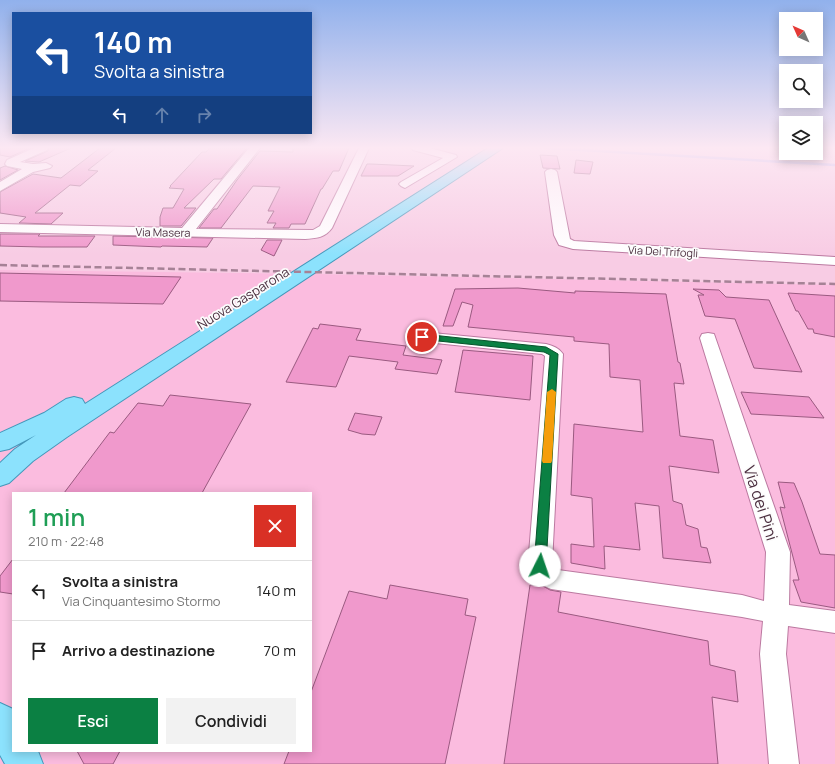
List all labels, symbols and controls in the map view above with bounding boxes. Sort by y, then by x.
north arrow [779,12,823,56]
map controls [779,12,823,160]
text: 140 m [94,23,173,61]
icon: left [28,28,80,80]
text: Svolta a sinistra [94,59,224,83]
button: search [779,64,823,108]
icon: left [109,104,131,126]
icon: ahead [151,104,173,126]
icon: right [193,104,215,126]
button: layers [779,116,823,160]
street label: Via Masera [136,224,190,240]
street label: Via Dei Trifogli [628,242,698,260]
street label: Nuova Gasparona [194,262,292,334]
pin [405,320,439,354]
icon: arrive [411,326,433,348]
street label: Via dei Pini [739,463,783,543]
text: 1 min [28,500,85,533]
button: close [254,505,296,547]
text: 210 m · 22:48 [28,532,104,550]
position arrow [519,545,561,587]
text: Svolta a sinistra [62,571,178,592]
icon: left [28,580,50,602]
text: 140 m [256,580,296,601]
text: Via Cinquantesimo Stormo [62,592,221,610]
icon: arrive [28,640,50,662]
text: Arrivo a destinazione [62,640,215,661]
text: 70 m [264,640,296,661]
button: Esci [28,698,158,744]
button: Condividi [166,698,296,744]

